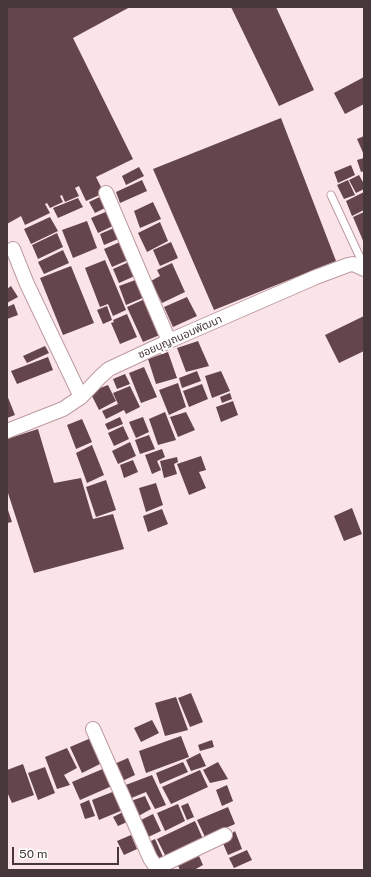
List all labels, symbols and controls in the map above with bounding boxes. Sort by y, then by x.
street label: ซอยบุญถนอมพัฒนา [136,312,224,362]
scale bar [14,839,121,865]
text: 50 m [19,847,47,861]

